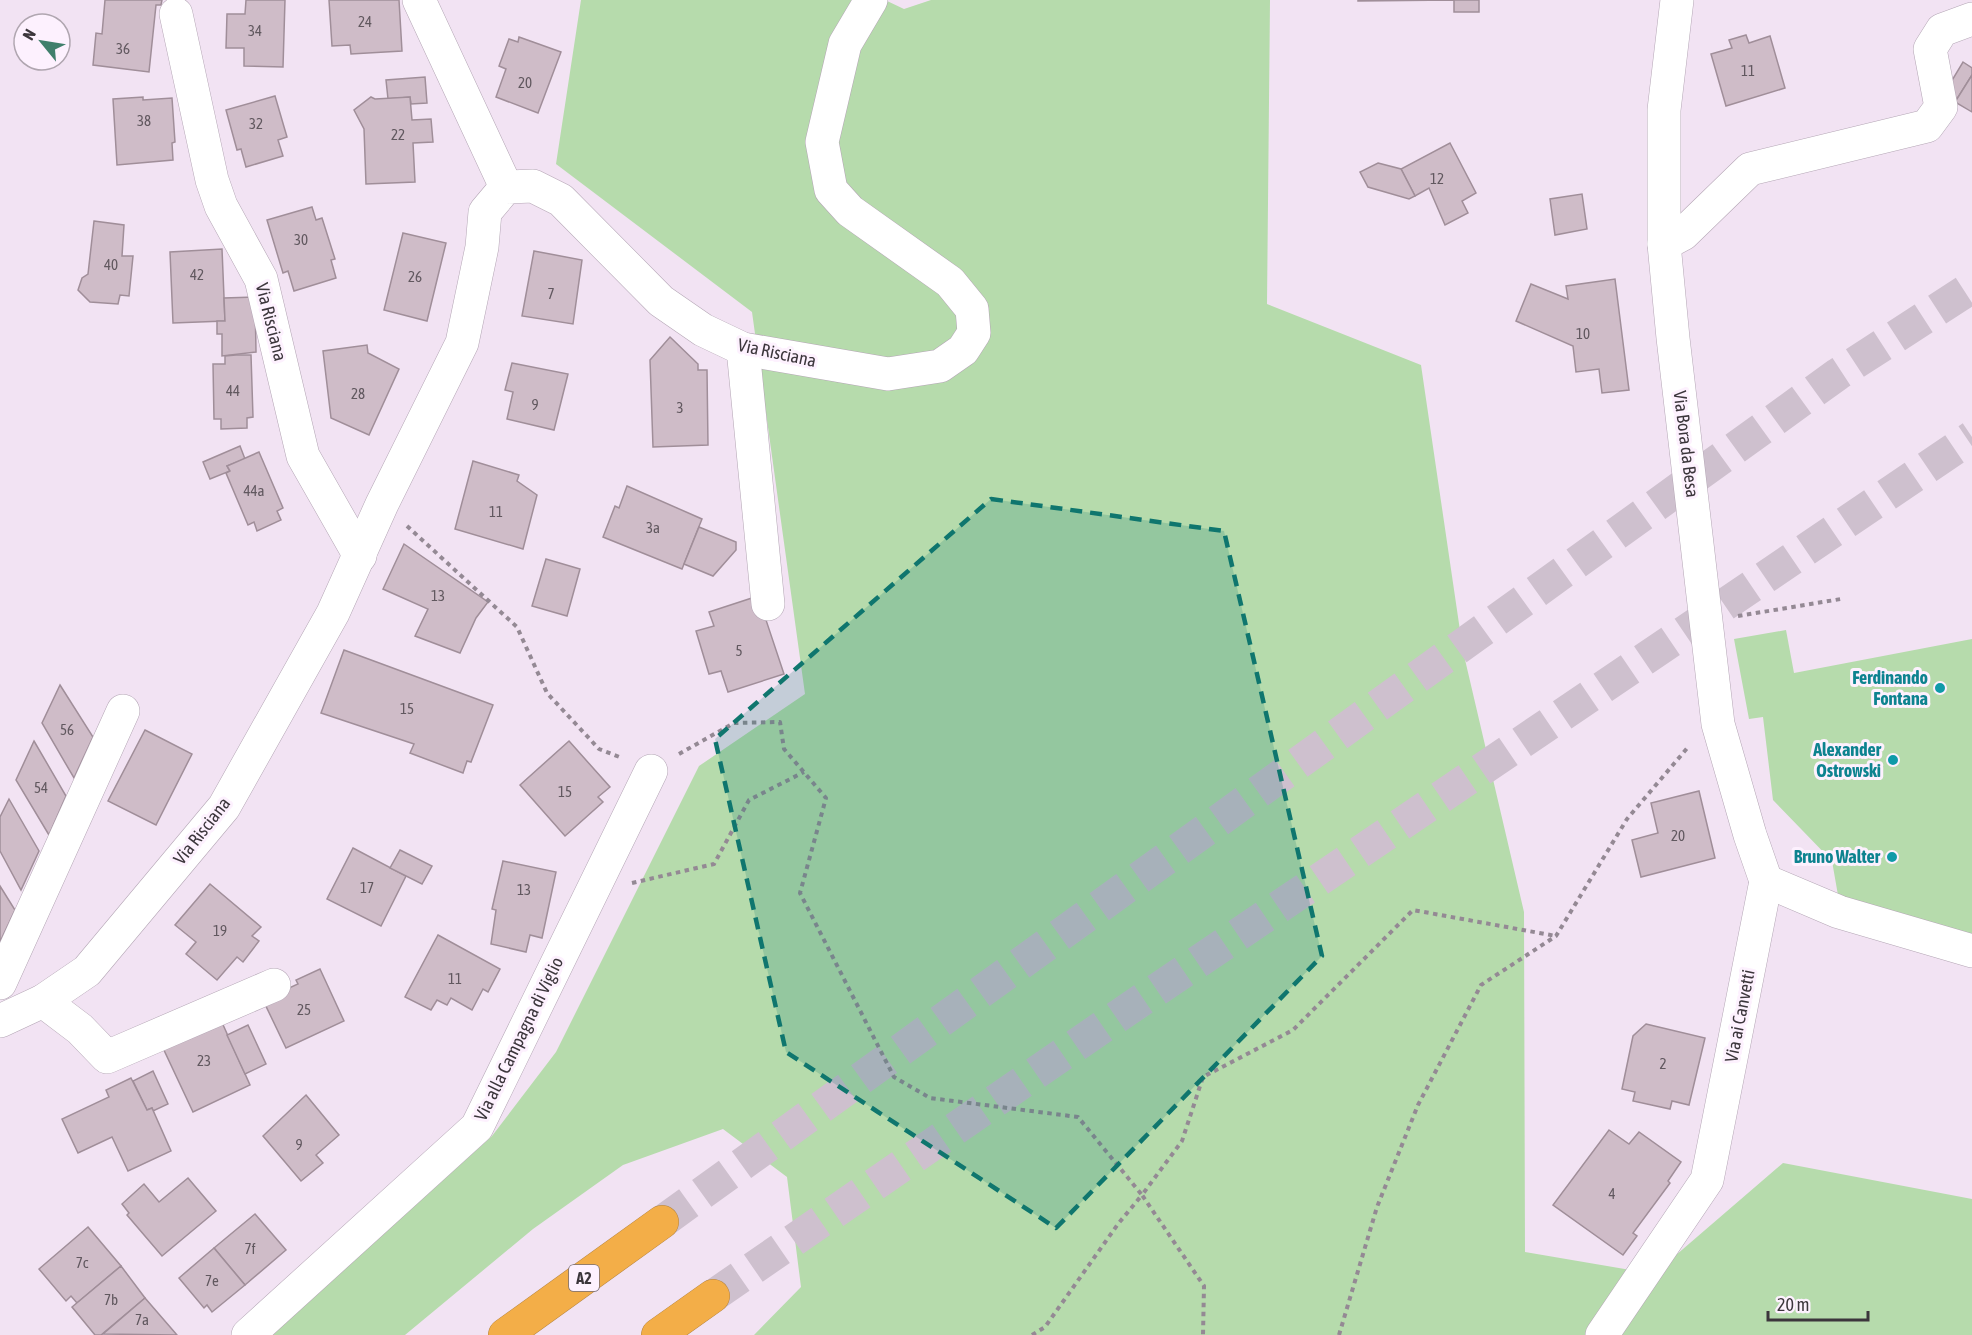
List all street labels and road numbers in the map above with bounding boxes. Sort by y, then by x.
street label: Via Risciana [252,281,291,363]
street label: Via Risciana [736,334,818,371]
street label: Via Bora da Besa [1670,389,1703,499]
street label: Via Risciana [169,793,234,869]
street label: Via alla Campagna di Viglio [470,954,567,1124]
street label: Via ai Canvetti [1720,968,1759,1064]
road number: A2 [569,1265,599,1291]

